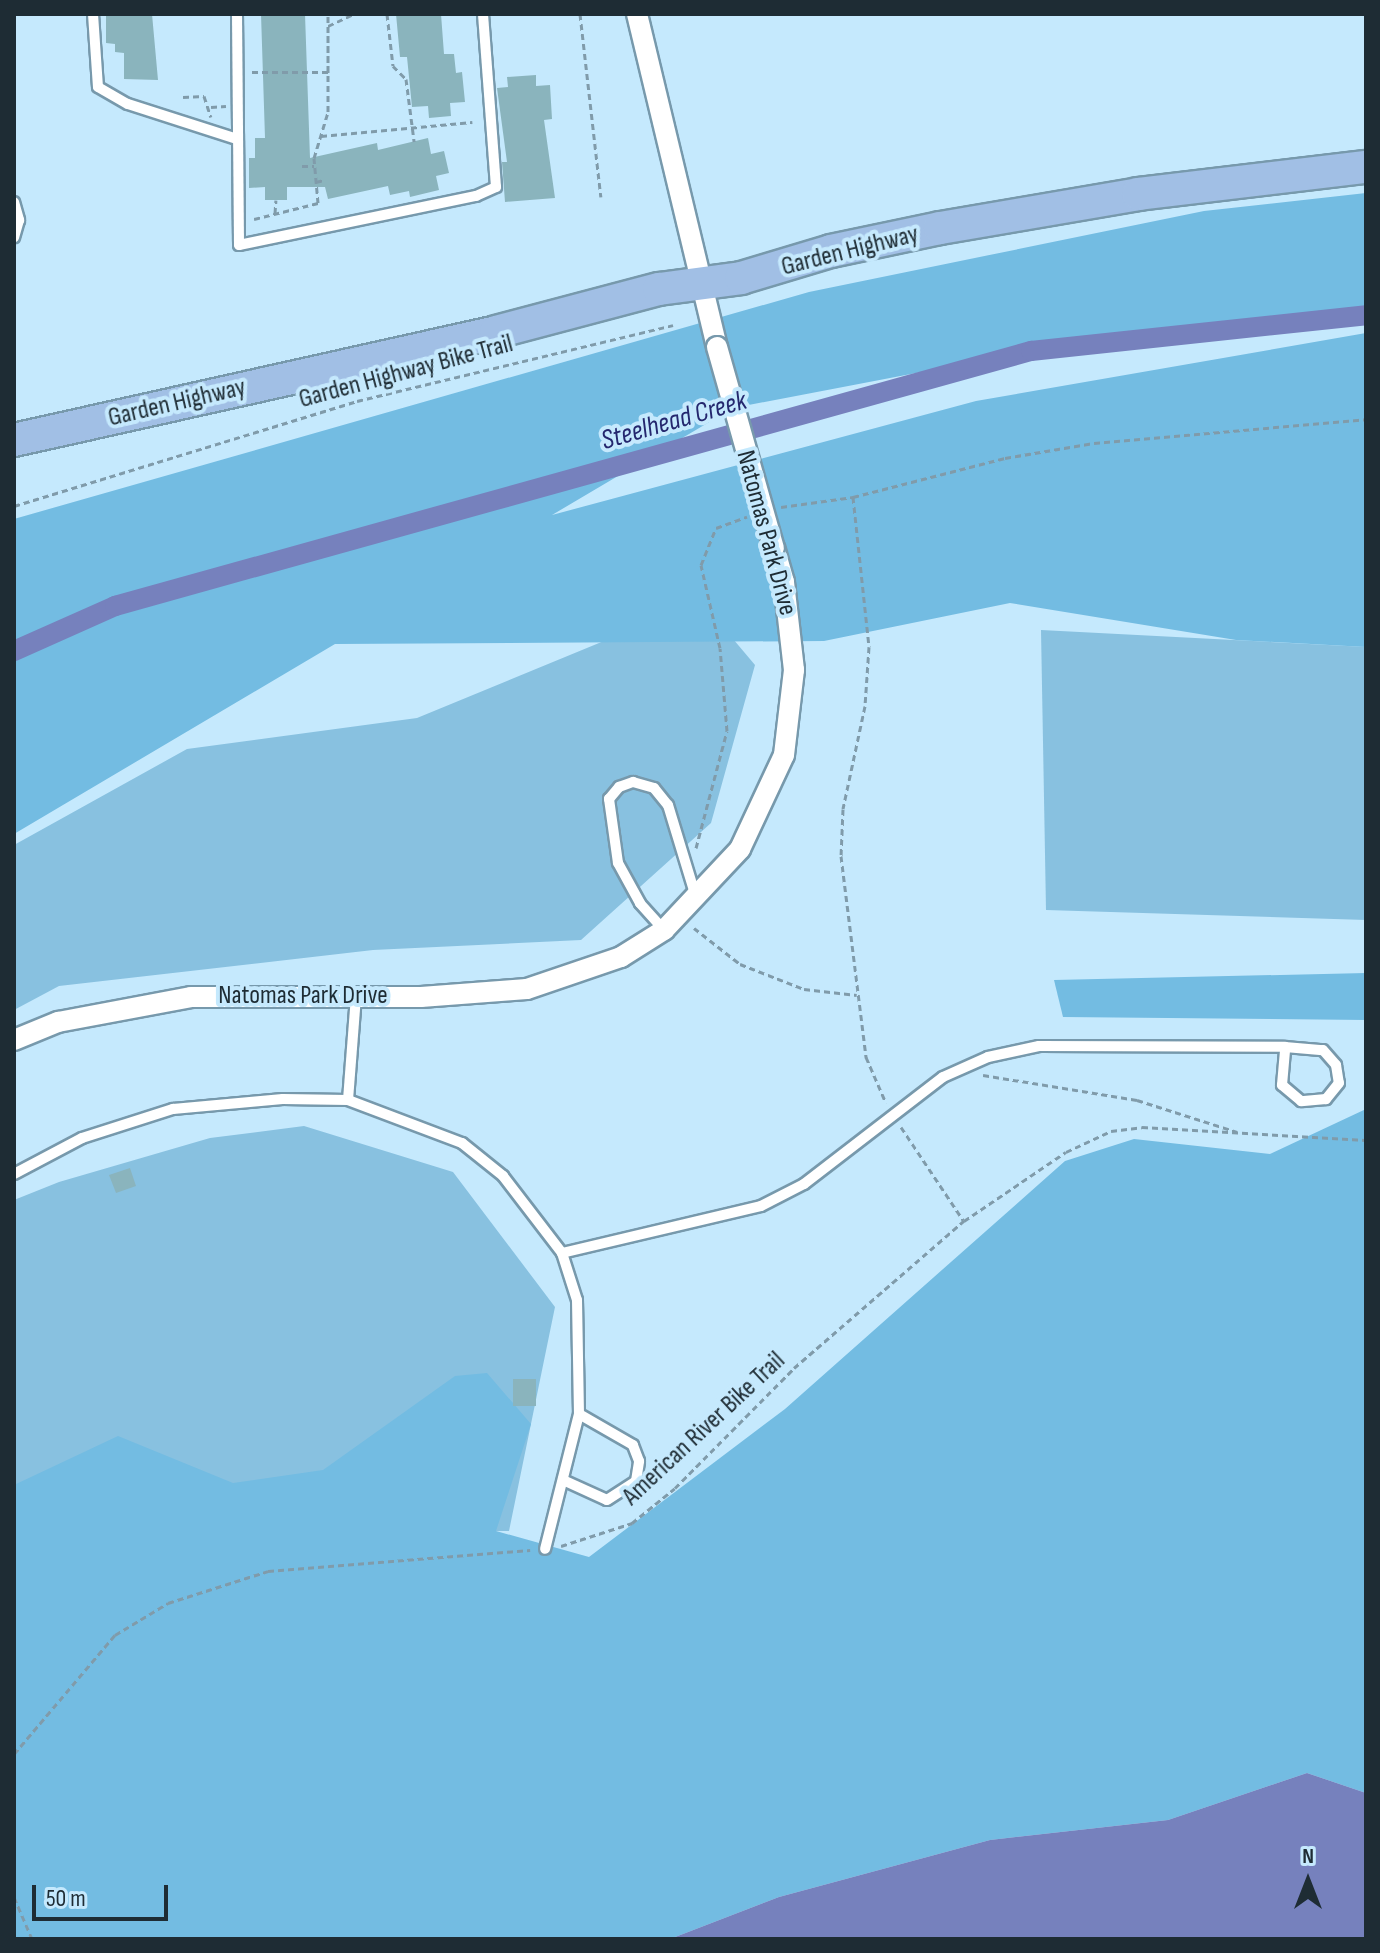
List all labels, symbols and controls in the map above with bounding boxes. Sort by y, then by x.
street label: Garden Highway [778,219,922,283]
street label: Garden Highway Bike Trail [296,328,516,416]
street label: Garden Highway [105,372,249,434]
water label: Steelhead Creek [597,384,751,458]
street label: Natomas Park Drive [729,447,803,619]
street label: Natomas Park Drive [218,980,388,1012]
street label: American River Bike Trail [616,1346,792,1512]
north arrow [1268,1841,1348,1921]
text: N [1302,1843,1314,1870]
scale bar [36,1869,172,1919]
text: 50 m [46,1884,86,1913]

